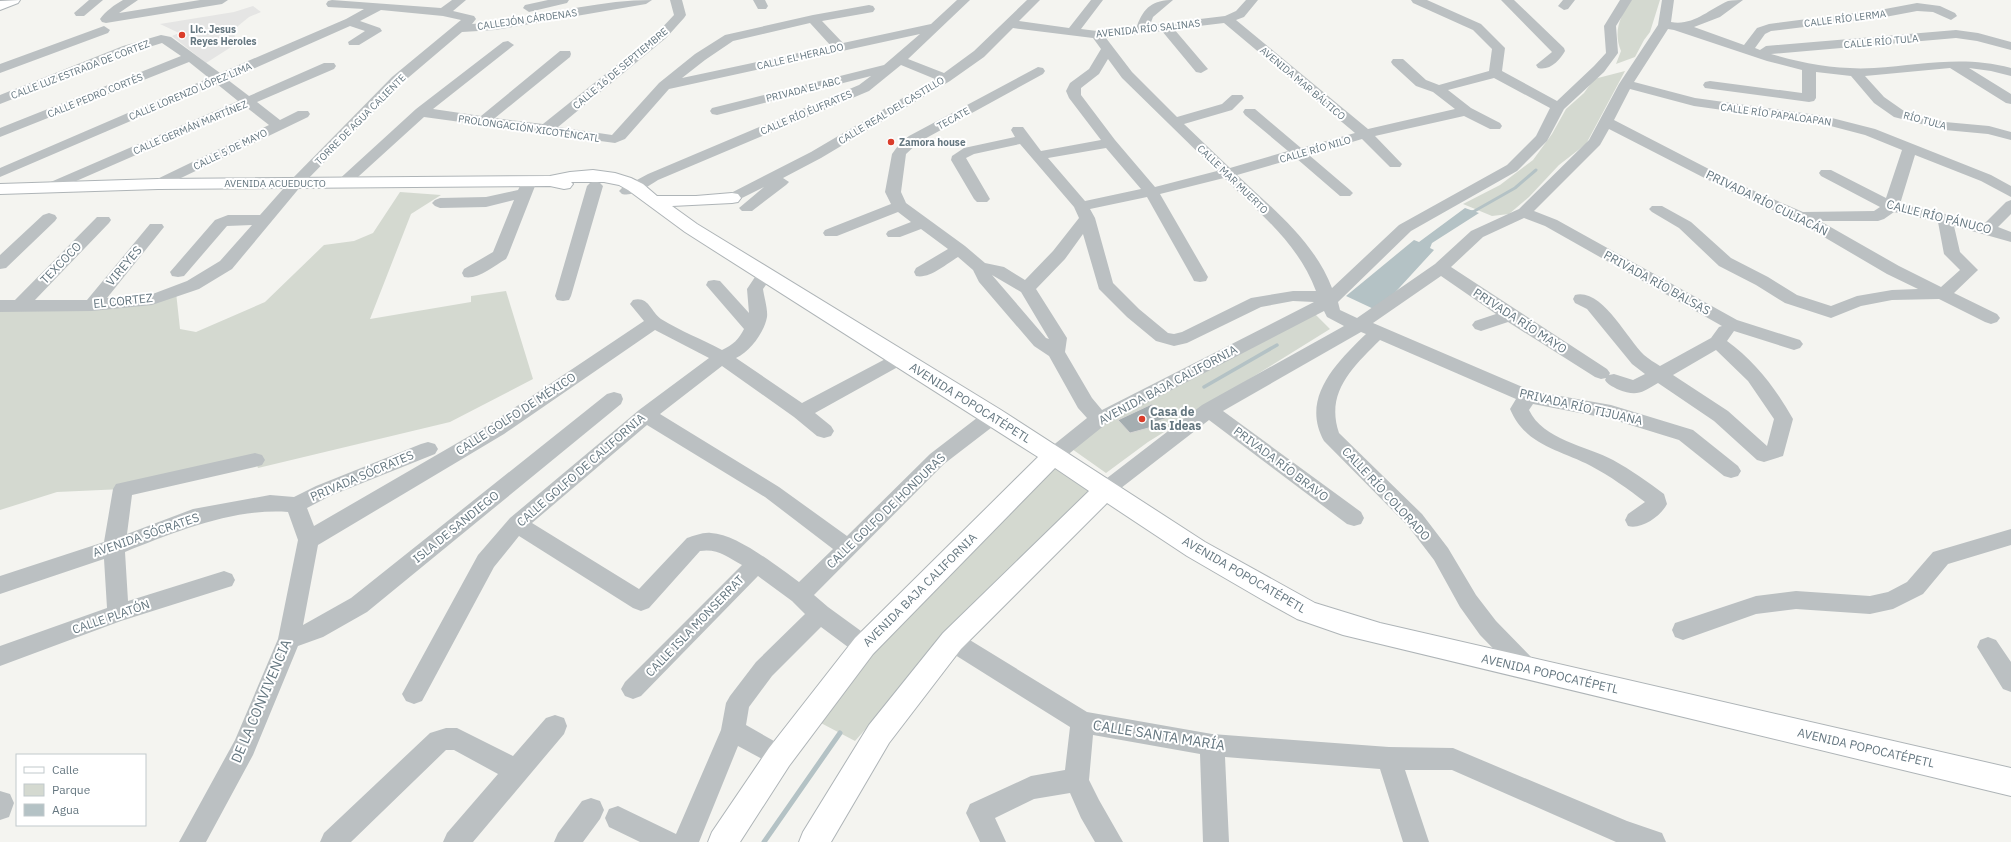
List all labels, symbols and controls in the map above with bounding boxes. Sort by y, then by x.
street label: CALLEJÓN CÁRDENAS [476,6,578,33]
street label: CALLE RÍO LERMA [1803,7,1887,30]
street label: AVENIDA RÍO SALINAS [1095,17,1201,40]
place label: Lic. Jesus Reyes Heroles [190,23,257,48]
street label: CALLE 16 DE SEPTIEMBRE [570,25,671,112]
marker: Lic. Jesus Reyes Heroles [177,30,187,40]
street label: CALLE RÍO TULA [1843,32,1919,51]
street label: CALLE LUZ ESTRADA DE CORTEZ [9,37,152,102]
street label: CALLE EL HERALDO [756,40,845,73]
street label: AVENIDA MAR BÁLTICO [1257,44,1348,123]
street label: CALLE LORENZO LÓPEZ LIMA [127,59,254,123]
street label: CALLE PEDRO CORTÉS [46,70,145,121]
street label: TORRE DE AGUA CALIENTE [312,71,409,168]
street label: PRIVADA EL ABC [765,74,842,105]
street label: CALLE REAL DEL CASTILLO [836,74,947,147]
street label: CALLE RÍO ÉUFRATES [758,87,854,138]
street label: CALLE GERMÁN MARTÍNEZ [131,97,250,157]
street label: CALLE RÍO PAPALOAPAN [1720,100,1832,129]
street label: TECATE [935,104,972,133]
street label: RÍO TULA [1902,109,1948,133]
street label: PROLONGACIÓN XICOTÉNCATL [457,112,600,145]
street label: CALLE 5 DE MAYO [191,126,269,173]
street label: CALLE RÍO NILO [1278,133,1352,166]
place label: Zamora house [899,136,966,149]
marker: Zamora house [886,137,896,147]
street label: CALLE MAR MUERTO [1194,142,1271,217]
street label: PRIVADA RÍO CULIACÁN [1704,166,1831,239]
street label: AVENIDA ACUEDUCTO [224,177,326,190]
street label: CALLE RÍO PÁNUCO [1885,196,1993,237]
street label: TEXCOCO [37,239,84,287]
street label: VIREYES [103,243,145,289]
street label: PRIVADA RÍO BALSAS [1601,247,1713,318]
street label: PRIVADA RÍO MAYO [1471,285,1570,356]
street label: EL CORTEZ [92,290,154,311]
street label: AVENIDA BAJA CALIFORNIA [1096,341,1240,428]
street label: AVENIDA POPOCATÉPETL [907,359,1034,446]
street label: CALLE GOLFO DE MÉXICO [453,369,579,458]
street label: PRIVADA RÍO TIJUANA [1518,385,1645,428]
place label: Casa de las Ideas [1150,404,1201,433]
street label: CALLE GOLFO DE CALIFORNIA [513,410,648,529]
marker: Casa de las Ideas [1137,414,1147,424]
street label: PRIVADA RÍO BRAVO [1231,423,1332,504]
street label: CALLE RÍO COLORADO [1339,444,1434,544]
street label: PRIVADA SÓCRATES [308,447,416,504]
street label: CALLE GOLFO DE HONDURAS [823,450,948,571]
street label: ISLA DE SANDIEGO [410,487,502,566]
street label: AVENIDA SÓCRATES [91,509,201,560]
street label: AVENIDA BAJA CALIFORNIA [860,529,980,650]
street label: AVENIDA POPOCATÉPETL [1180,533,1309,616]
street label: CALLE ISLA MONSERRAT [642,572,747,680]
street label: CALLE PLATÓN [70,596,152,637]
street label: DE LA CONVIVENCIA [227,636,295,766]
street label: AVENIDA POPOCATÉPETL [1480,650,1620,697]
street label: CALLE SANTA MARÍA [1092,715,1226,754]
street label: AVENIDA POPOCATÉPETL [1796,724,1936,771]
legend [16,754,146,826]
text: Calle [52,762,79,777]
text: Parque [52,782,91,797]
text: Agua [52,802,80,817]

